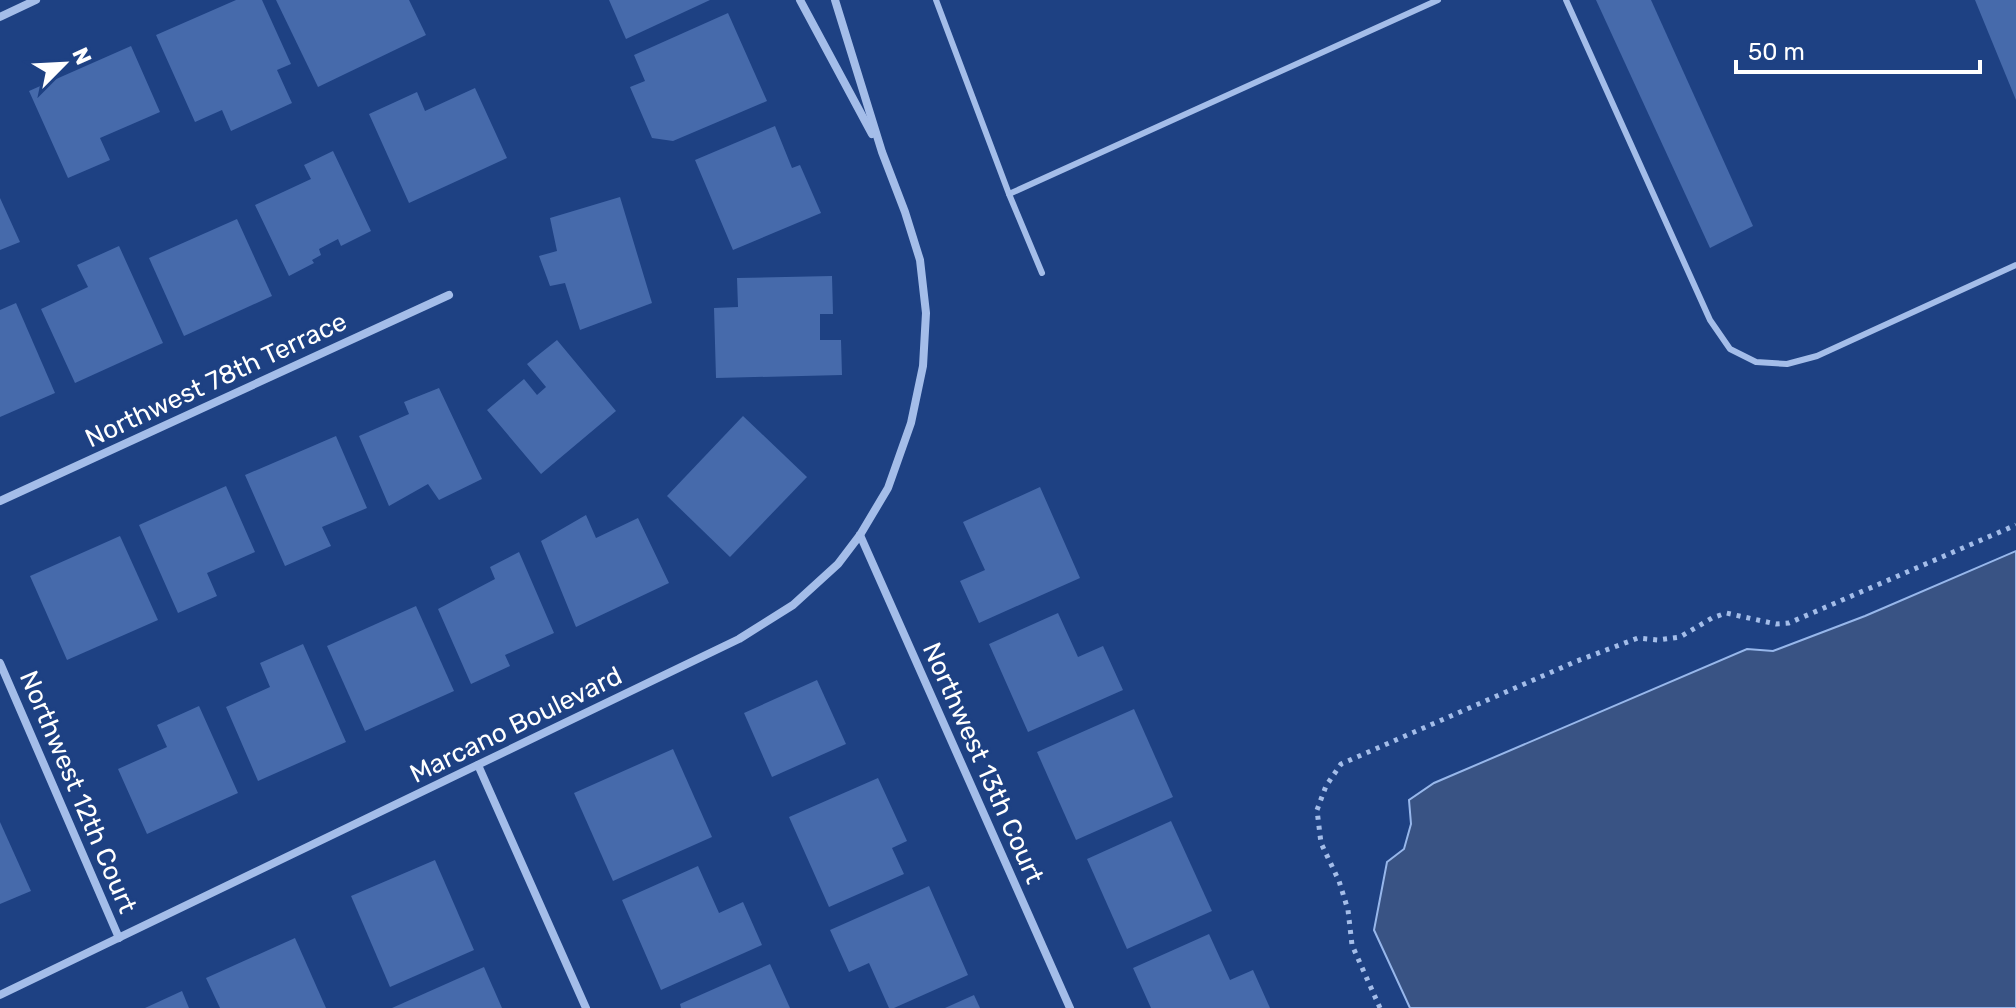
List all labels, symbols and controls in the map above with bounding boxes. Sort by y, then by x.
north arrow [24,24,104,104]
scale bar [1736,24,1980,74]
text: 50 m [1748,38,1805,66]
text: N [66,43,97,69]
street label: Northwest 78th Terrace [80,306,352,454]
street label: Northwest 13th Court [916,638,1050,888]
street label: Marcano Boulevard [405,660,627,790]
street label: Northwest 12th Court [13,666,143,918]

